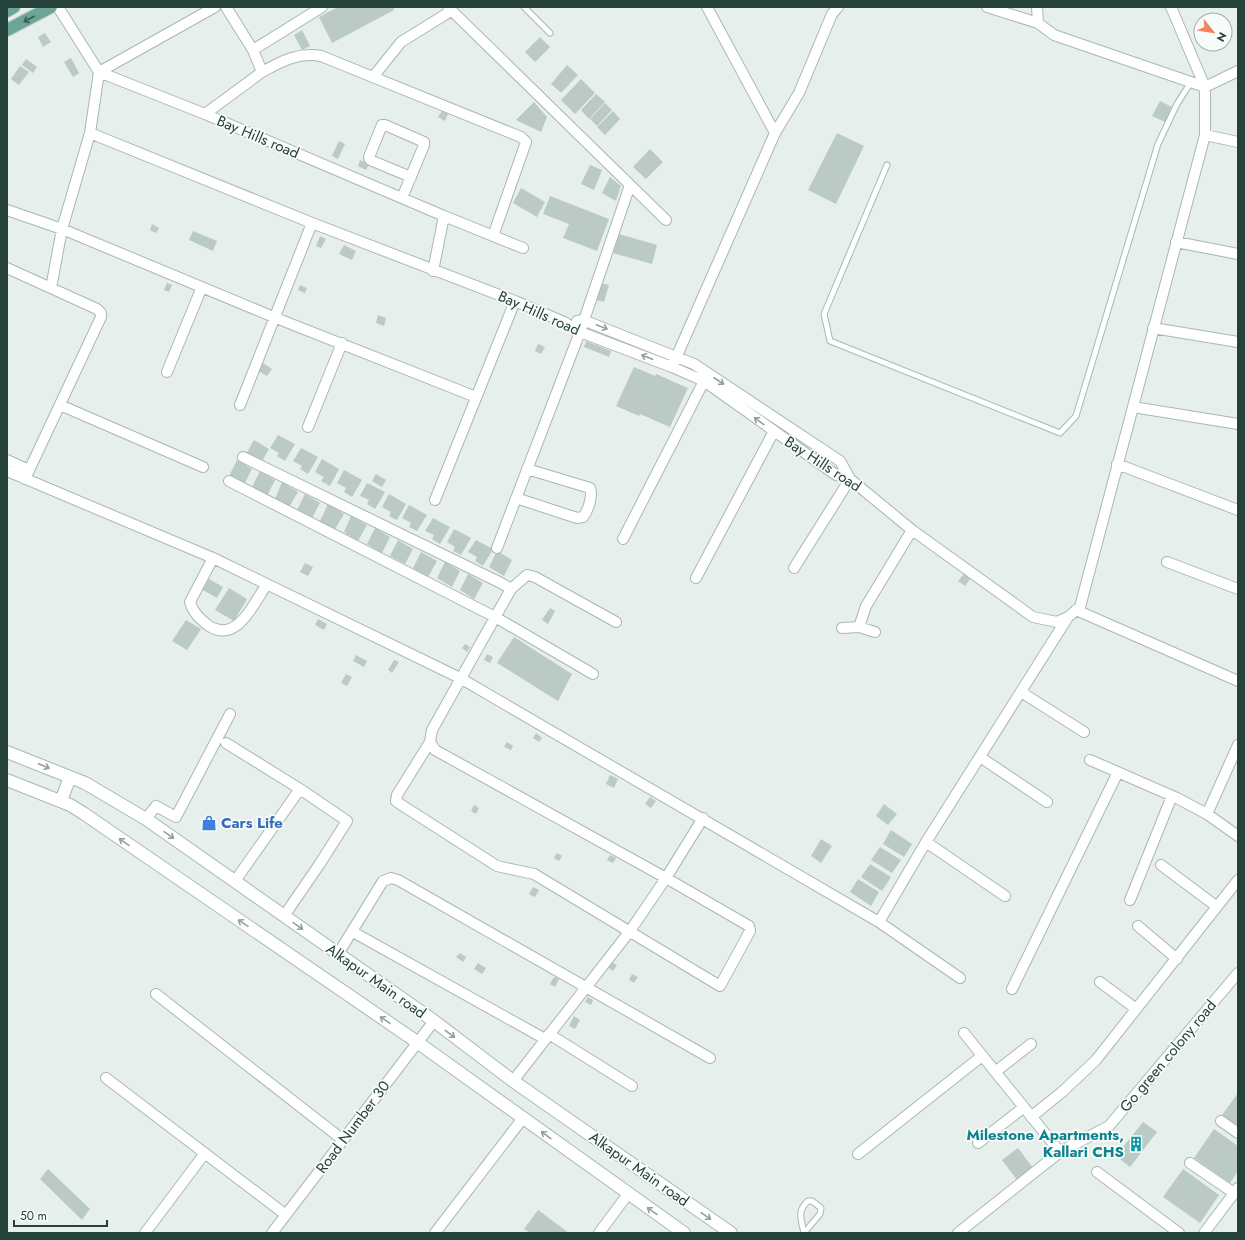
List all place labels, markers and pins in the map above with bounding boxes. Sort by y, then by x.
place label: Cars Life [221,812,283,834]
shop icon: Cars Life [200,814,218,832]
place label: Milestone Apartments, Kallari CHS [966,1124,1124,1163]
building icon: Milestone Apartments, Kallari CHS [1127,1135,1145,1153]

